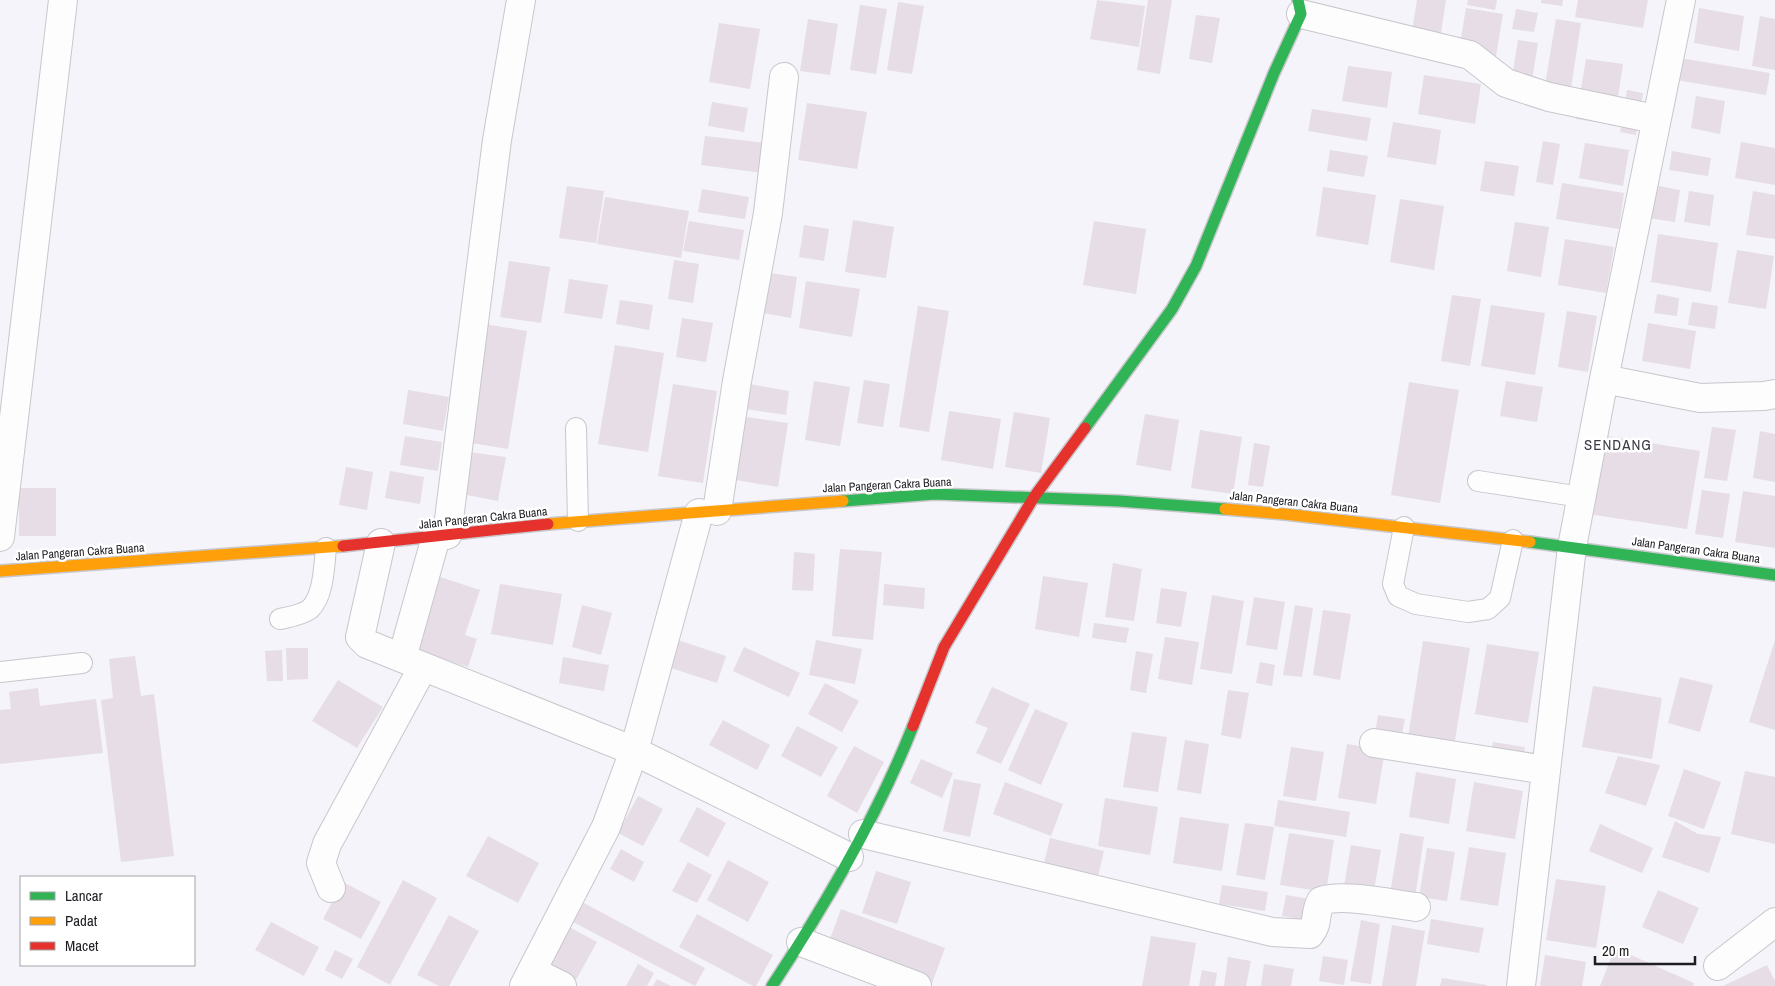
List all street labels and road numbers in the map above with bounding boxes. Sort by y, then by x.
street label: Jalan Pangeran Cakra Buana [822,474,952,496]
street label: Jalan Pangeran Cakra Buana [1229,487,1360,517]
street label: Jalan Pangeran Cakra Buana [418,503,549,533]
street label: Jalan Pangeran Cakra Buana [1631,533,1762,567]
street label: Jalan Pangeran Cakra Buana [15,539,145,564]

